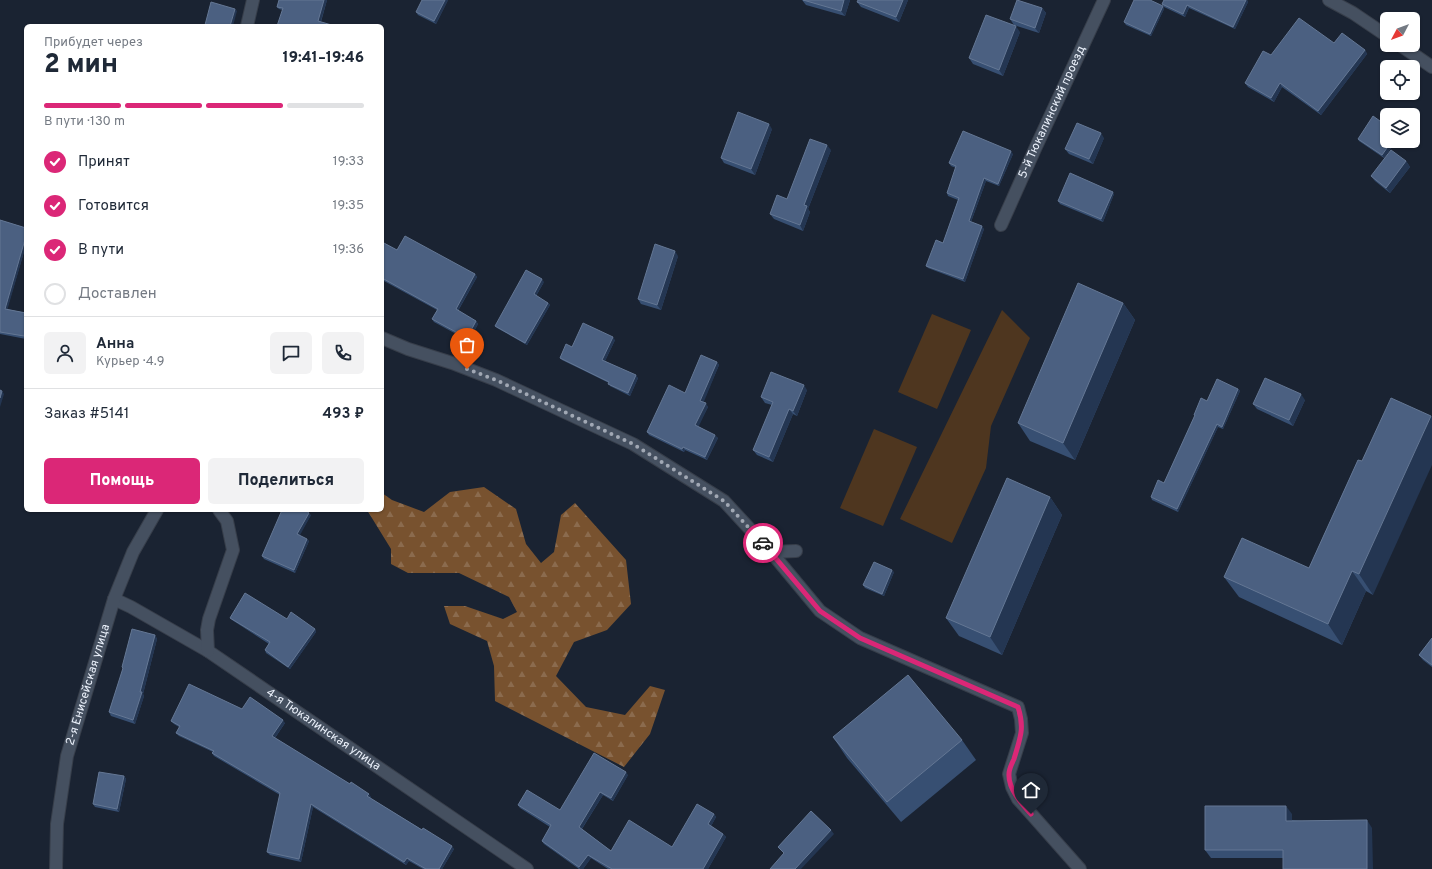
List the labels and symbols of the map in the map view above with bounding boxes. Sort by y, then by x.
north arrow [1380,12,1420,52]
street label: 5-й Тюкалинский проезд [1015,43,1090,181]
pin [450,328,484,369]
courier [743,523,783,563]
street label: 2-я Енисейская улица [63,622,114,748]
street label: 4-я Тюкалинская улица [263,685,384,775]
pin [1014,773,1048,814]

